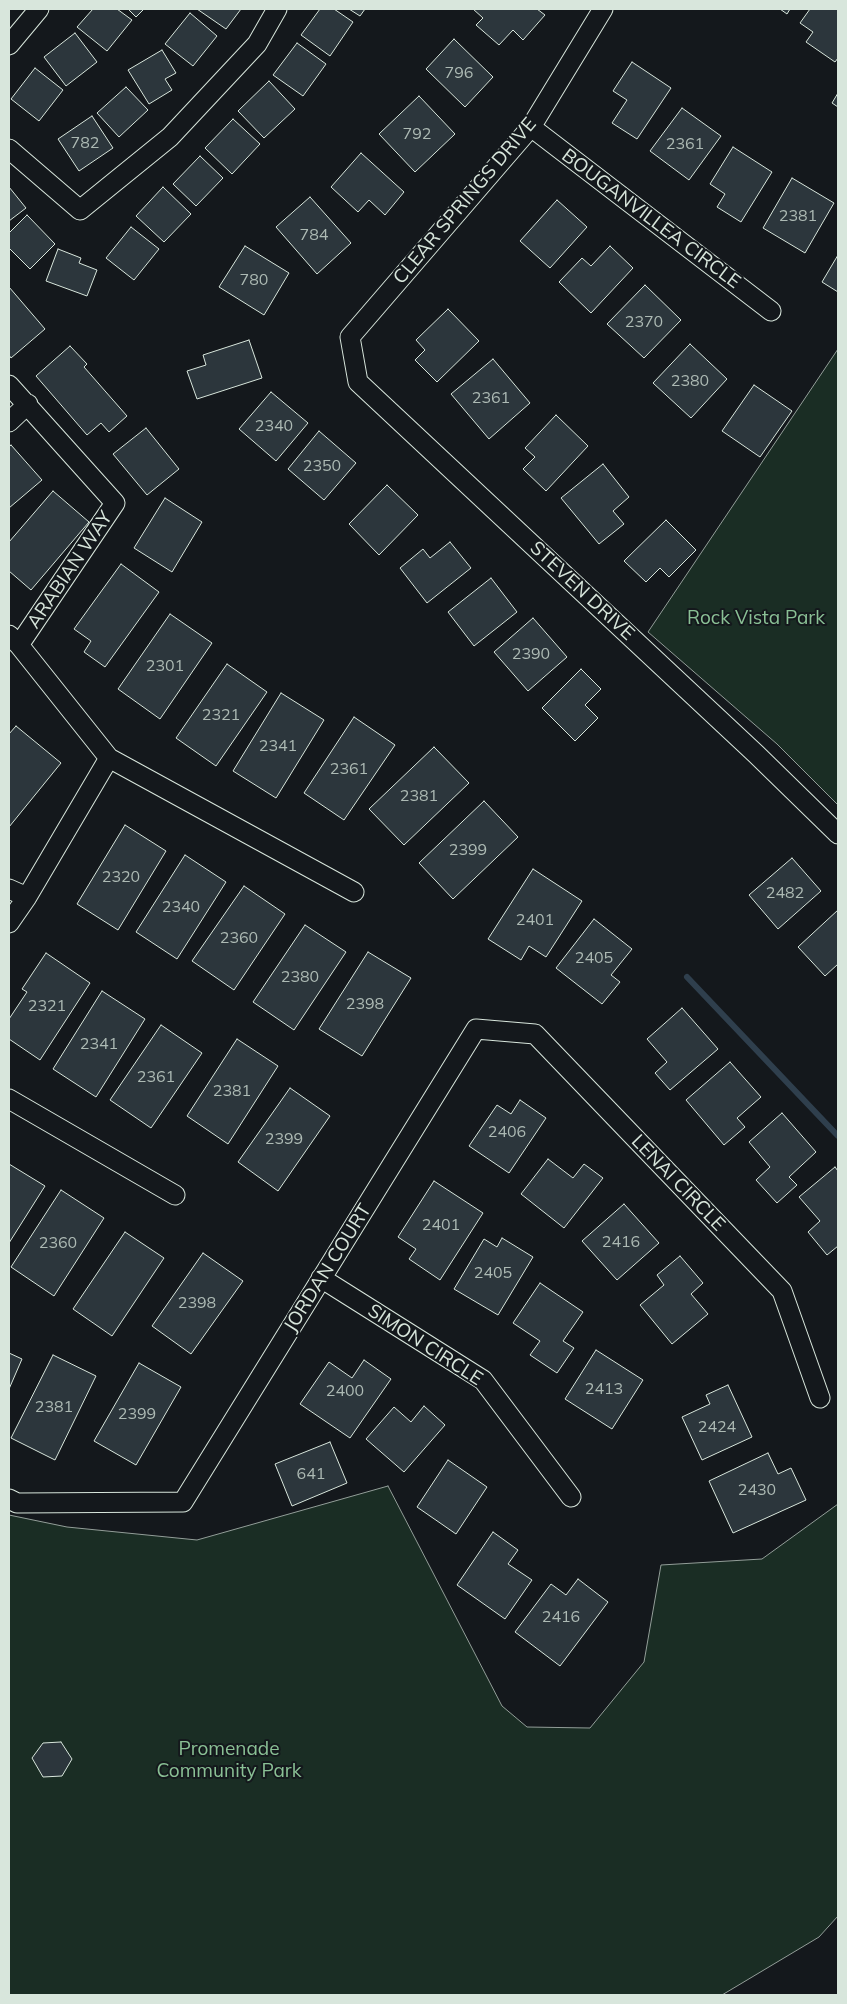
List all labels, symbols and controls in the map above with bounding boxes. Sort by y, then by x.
house number: 796 [445,63,473,83]
street label: CLEAR SPRINGS DRIVE [389,113,541,289]
house number: 792 [403,124,431,144]
house number: 782 [71,133,99,153]
house number: 2361 [666,134,704,154]
street label: BOUGANVILLEA CIRCLE [557,144,745,294]
house number: 2381 [779,206,817,226]
house number: 784 [300,225,328,245]
house number: 780 [240,270,268,290]
house number: 2370 [625,312,663,332]
house number: 2380 [671,371,709,391]
house number: 2361 [472,388,510,408]
house number: 2340 [255,416,293,436]
house number: 2350 [303,456,341,476]
street label: ARABIAN WAY [22,507,118,633]
street label: STEVEN DRIVE [525,537,639,645]
park label: Rock Vista Park [687,607,825,629]
house number: 2390 [512,644,550,664]
house number: 2301 [146,656,184,676]
house number: 2321 [202,705,240,725]
house number: 2341 [259,736,297,756]
house number: 2361 [330,759,368,779]
house number: 2381 [400,786,438,806]
house number: 2399 [449,840,487,860]
house number: 2320 [102,867,140,887]
house number: 2482 [766,883,804,903]
house number: 2340 [162,897,200,917]
house number: 2401 [516,910,554,930]
house number: 2360 [220,928,258,948]
house number: 2405 [575,948,613,968]
house number: 2380 [281,967,319,987]
house number: 2398 [346,994,384,1014]
house number: 2321 [28,996,66,1016]
house number: 2341 [80,1034,118,1054]
house number: 2361 [137,1067,175,1087]
house number: 2381 [213,1081,251,1101]
house number: 2406 [488,1122,526,1142]
house number: 2399 [265,1129,303,1149]
street label: LENAI CIRCLE [626,1130,730,1236]
street label: JORDAN COURT [280,1200,376,1336]
house number: 2401 [422,1215,460,1235]
house number: 2416 [602,1232,640,1252]
house number: 2360 [39,1233,77,1253]
house number: 2405 [474,1263,512,1283]
house number: 2398 [178,1293,216,1313]
street label: SIMON CIRCLE [363,1299,487,1391]
house number: 2413 [585,1379,623,1399]
house number: 2400 [326,1381,364,1401]
house number: 2381 [35,1397,73,1417]
house number: 2399 [118,1404,156,1424]
house number: 2424 [698,1417,736,1437]
house number: 641 [297,1464,325,1484]
house number: 2430 [738,1480,776,1500]
house number: 2416 [542,1607,580,1627]
park label: Promenade Community Park [157,1738,301,1782]

